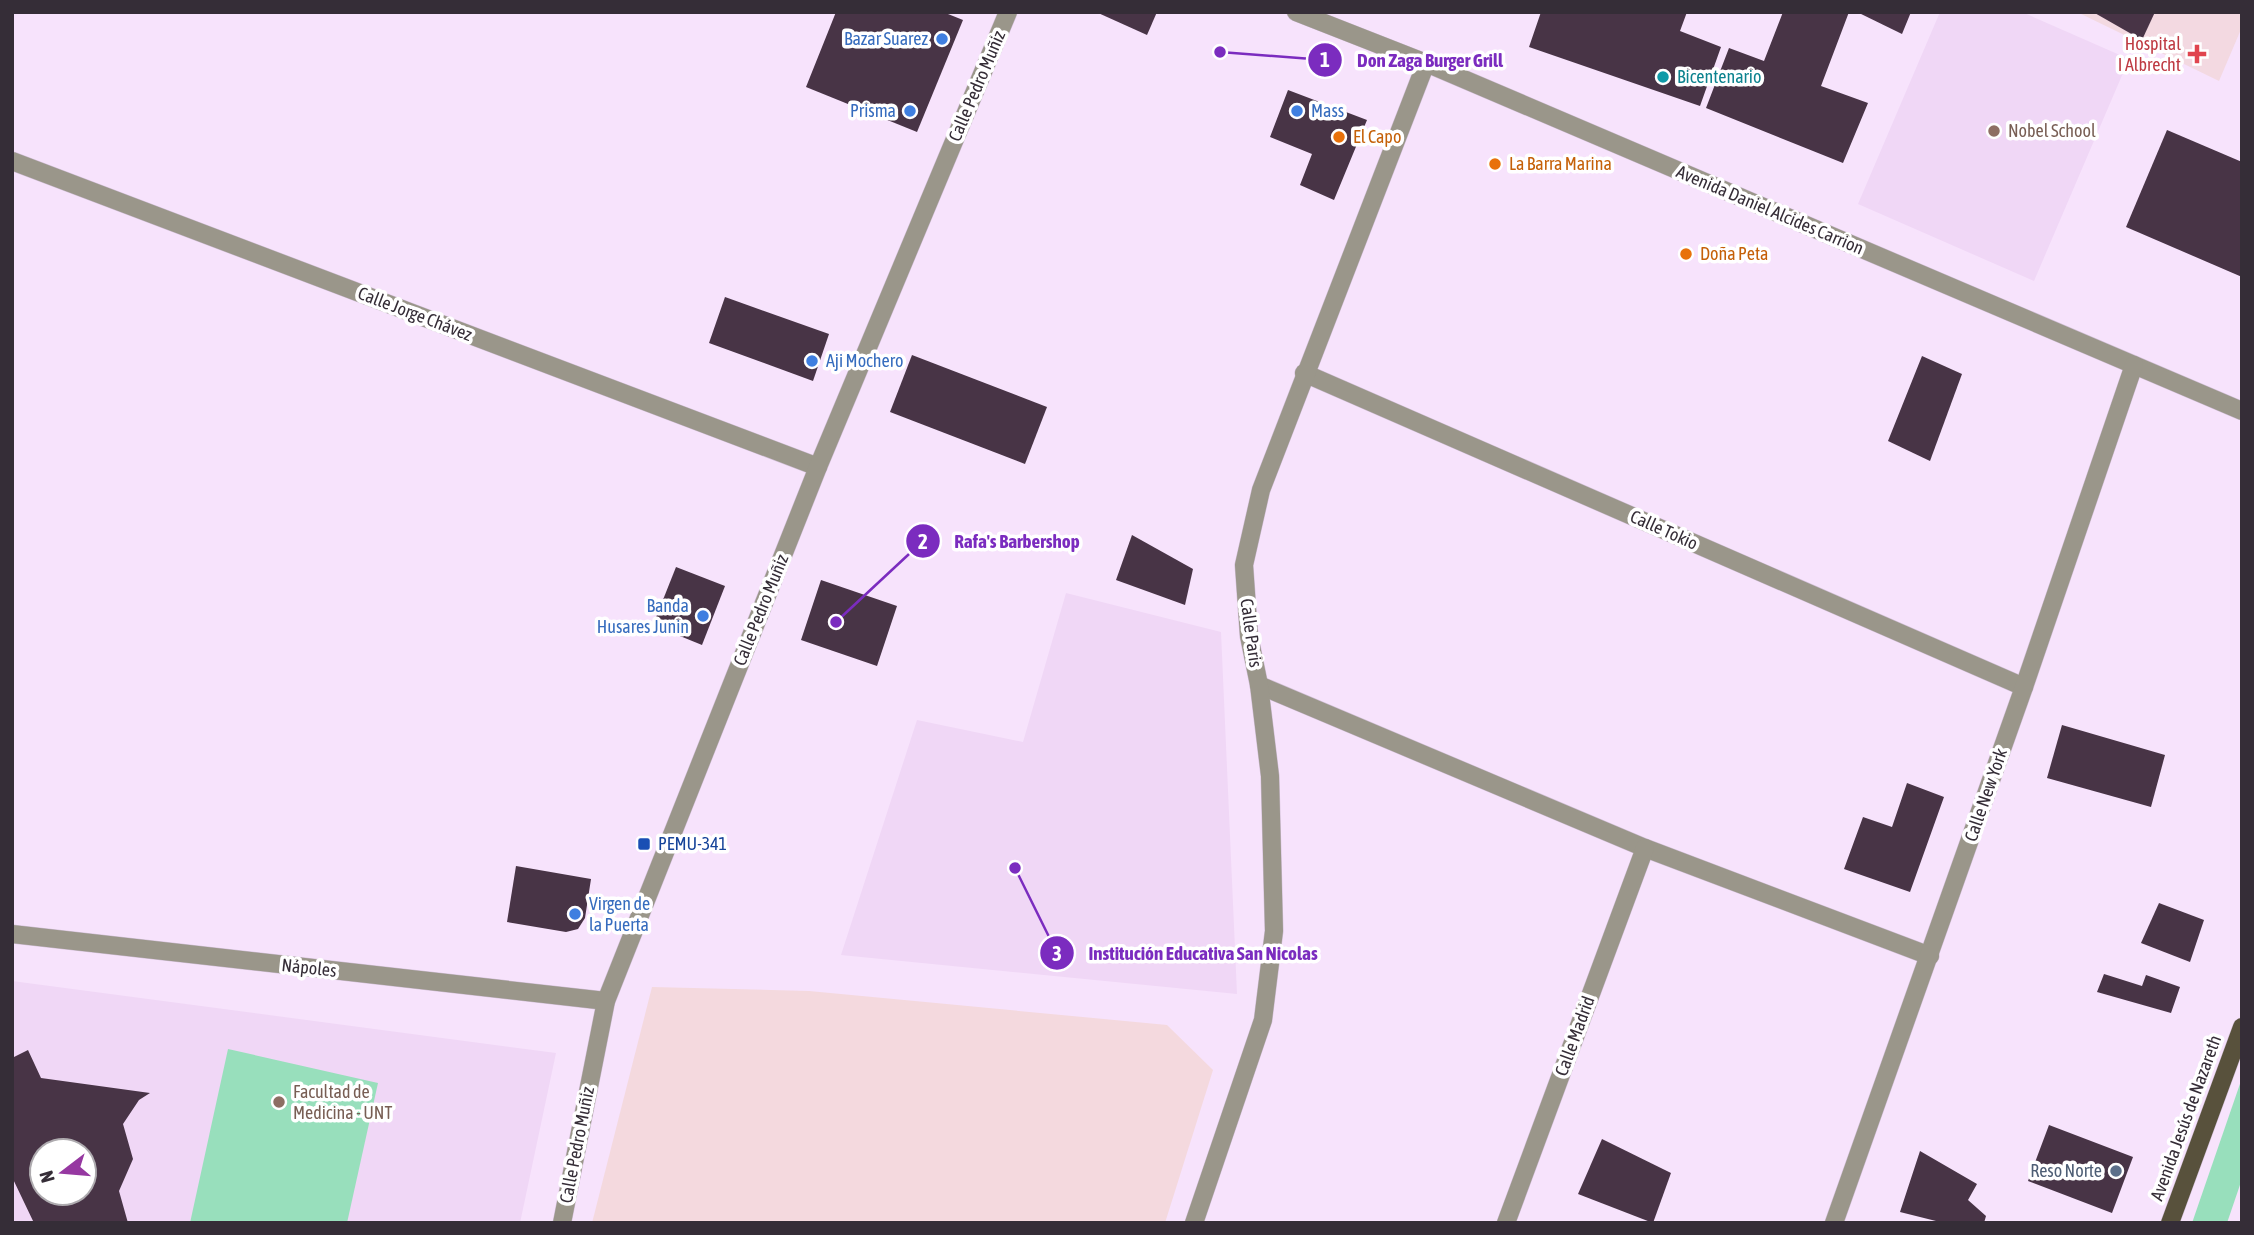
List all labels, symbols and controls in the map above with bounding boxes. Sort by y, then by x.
street label: Calle Pedro Muñiz [944,27,1009,144]
place label: Bazar Suarez [844,28,929,49]
marker: Bazar Suarez [934,31,950,47]
place label: Hospital I Albrecht [2118,33,2181,75]
callout: Don Zaga Burger Grill [1308,40,1517,80]
marker: Hospital I Albrecht [2187,44,2207,64]
text: 1 [1320,47,1330,71]
text: Don Zaga Burger Grill [1357,49,1504,71]
place label: Bicentenario [1677,66,1761,87]
marker: Bicentenario [1655,69,1671,85]
place label: Prisma [850,100,896,121]
place label: Mass [1311,100,1344,121]
marker: Prisma [902,103,918,119]
marker: Mass [1289,103,1305,119]
place label: Nobel School [2008,120,2096,141]
marker: Nobel School [1986,123,2002,139]
place label: El Capo [1353,126,1401,147]
marker: El Capo [1331,129,1347,145]
place label: La Barra Marina [1509,153,1612,174]
marker: La Barra Marina [1487,156,1503,172]
street label: Avenida Daniel Alcides Carrion [1673,161,1867,259]
place label: Doña Peta [1700,243,1768,264]
marker: Doña Peta [1678,246,1694,262]
street label: Calle Jorge Chávez [355,282,476,345]
place label: Aji Mochero [826,350,903,371]
marker: Aji Mochero [804,353,820,369]
street label: Calle Tokio [1627,505,1701,554]
callout: Rafa's Barbershop [906,521,1094,561]
text: 2 [918,529,928,553]
text: Rafa's Barbershop [954,530,1080,552]
street label: Calle Pedro Muñiz [729,551,793,668]
place label: Banda Husares Junin [597,595,689,637]
street label: Calle Paris [1236,597,1267,669]
marker: Banda Husares Junin [695,608,711,624]
street label: Calle New York [1960,746,2011,844]
place label: PEMU-341 [658,833,727,854]
marker: PEMU-341 [636,836,652,852]
place label: Virgen de la Puerta [589,893,650,935]
marker: Virgen de la Puerta [567,906,583,922]
callout: Institución Educativa San Nicolas [1039,933,1332,973]
text: 3 [1052,941,1062,965]
text: Institución Educativa San Nicolas [1088,942,1318,964]
street label: Nápoles [281,954,338,981]
street label: Calle Madrid [1550,993,1599,1079]
street label: Avenida Jesús de Nazareth [2146,1032,2225,1203]
place label: Facultad de Medicina - UNT [293,1081,392,1123]
street label: Calle Pedro Muñiz [555,1084,598,1205]
marker: Facultad de Medicina - UNT [271,1094,287,1110]
north arrow [28,1137,98,1207]
place label: Reso Norte [2030,1160,2102,1181]
marker: Reso Norte [2108,1163,2124,1179]
text: N [35,1168,59,1185]

